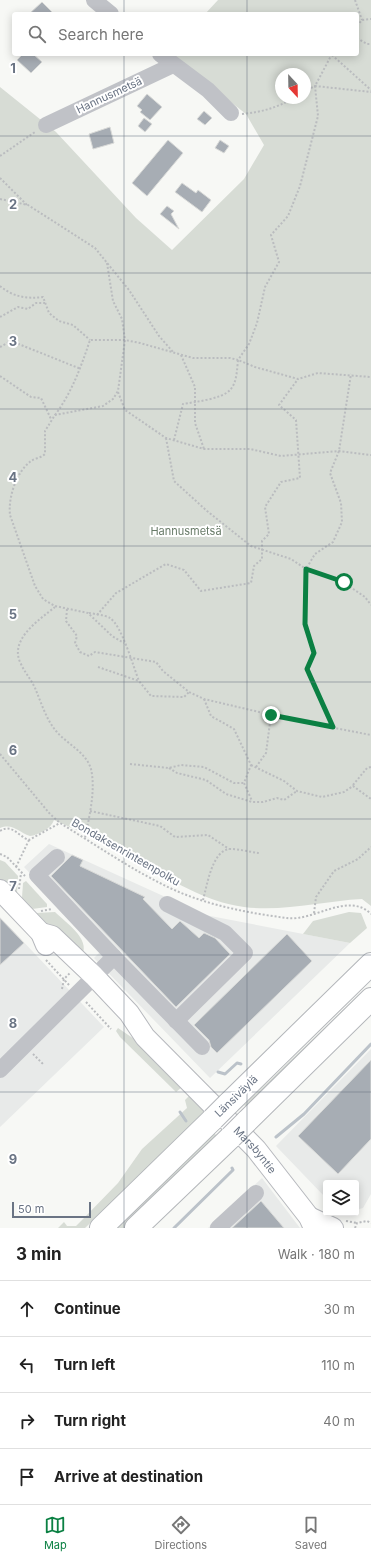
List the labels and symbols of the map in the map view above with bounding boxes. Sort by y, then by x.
text: 1 [10,60,16,76]
north arrow [275,68,311,104]
street label: Hannusmetsä [74,74,144,116]
text: 2 [9,196,17,212]
text: 3 [9,333,17,349]
text: 4 [9,469,18,485]
park label: Hannusmetsä [150,524,222,538]
route start [335,573,353,591]
text: 5 [9,606,17,622]
route end [262,706,280,724]
text: 6 [9,742,17,758]
street label: Bondaksenrinteenpolku [69,815,183,889]
text: 7 [9,878,17,894]
text: 8 [9,1015,17,1031]
street label: Länsiväylä [212,1072,260,1120]
street label: Marsbyntie [231,1124,279,1176]
text: 9 [9,1151,17,1167]
scale bar [12,1200,91,1219]

